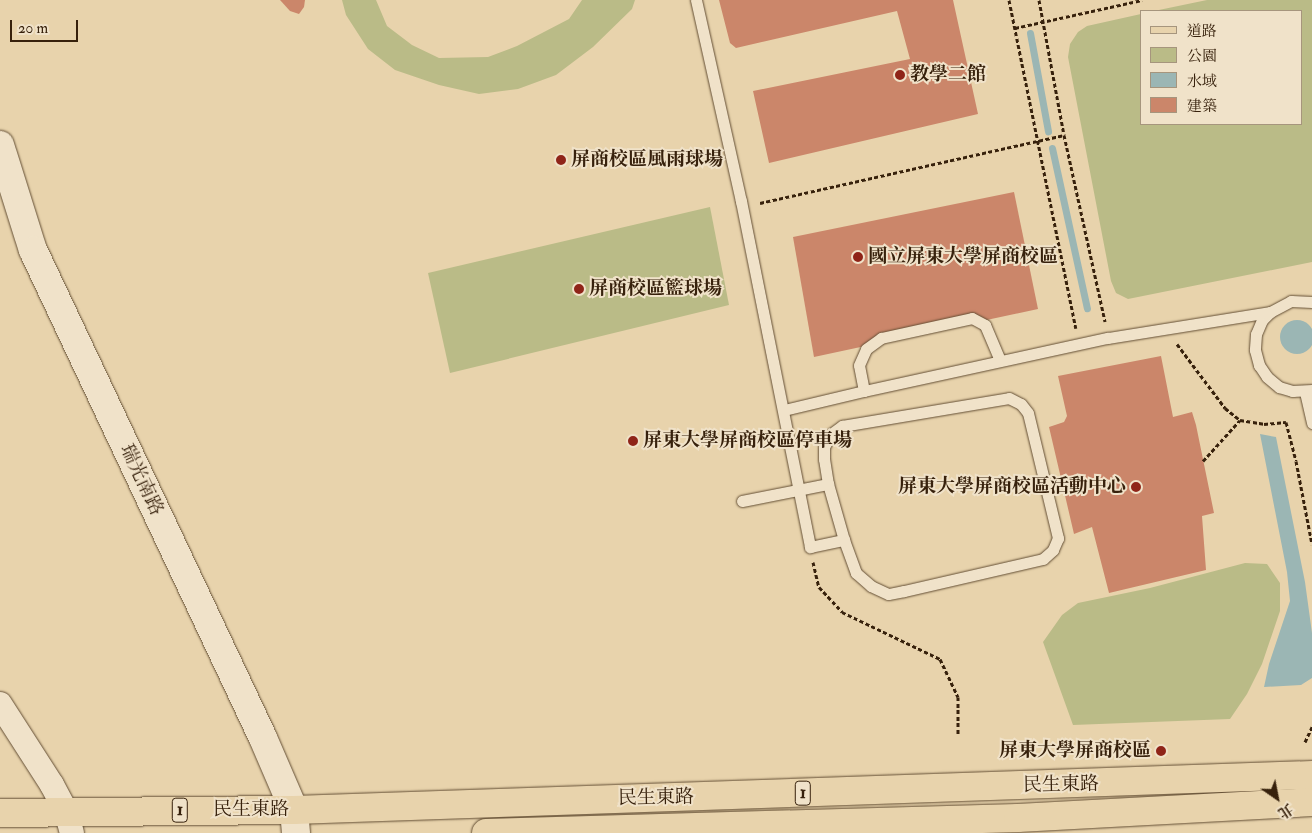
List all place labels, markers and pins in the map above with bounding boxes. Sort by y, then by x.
place label: 教學二館 [910,64,986,86]
marker: 教學二館 [894,69,906,81]
place label: 屏商校區風雨球場 [571,149,723,171]
marker: 屏商校區風雨球場 [555,154,567,166]
place label: 國立屏東大學屏商校區 [868,246,1058,268]
marker: 國立屏東大學屏商校區 [852,251,864,263]
place label: 屏商校區籃球場 [589,278,722,300]
marker: 屏商校區籃球場 [573,283,585,295]
place label: 屏東大學屏商校區停車場 [643,430,852,452]
marker: 屏東大學屏商校區停車場 [627,435,639,447]
place label: 屏東大學屏商校區活動中心 [898,476,1126,498]
marker: 屏東大學屏商校區活動中心 [1130,481,1142,493]
place label: 屏東大學屏商校區 [999,740,1151,762]
marker: 屏東大學屏商校區 [1155,745,1167,757]

